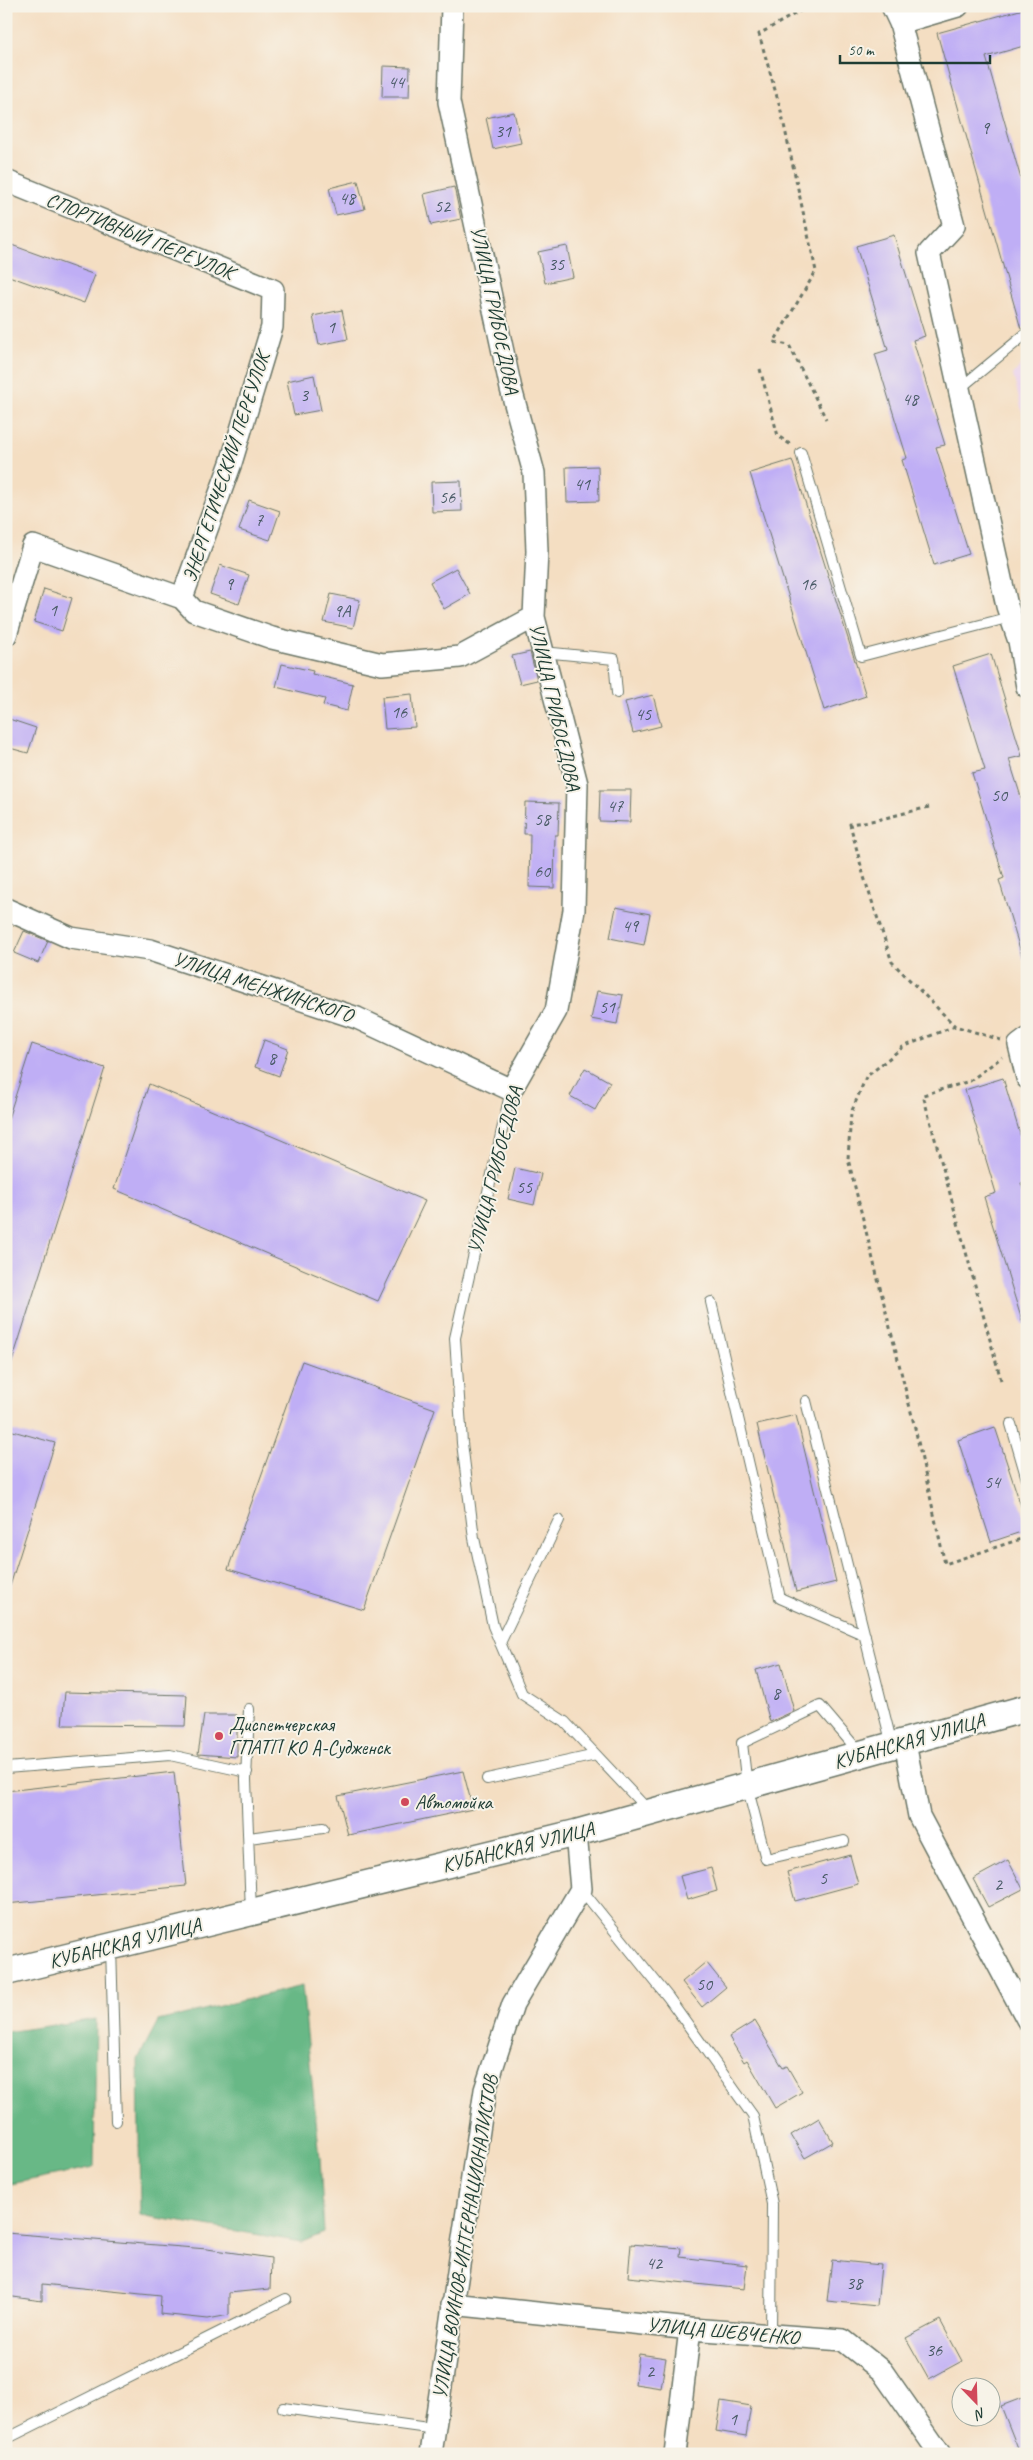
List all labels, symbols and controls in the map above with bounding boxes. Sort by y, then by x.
scale bar [840,32,990,64]
text: 50 m [848,41,875,60]
house number: 44 [388,71,406,93]
house number: 9 [981,117,991,139]
house number: 31 [495,120,512,142]
street label: СПОРТИВНЫЙ ПЕРЕУЛОК [42,187,241,287]
house number: 48 [339,187,357,209]
house number: 52 [434,195,452,217]
street label: УЛИЦА ГРИБОЕДОВА [465,224,525,397]
house number: 35 [548,253,565,275]
house number: 1 [327,316,336,338]
street label: ЭНЕРГЕТИЧЕСКИЙ ПЕРЕУЛОК [177,345,276,585]
house number: 3 [300,384,310,406]
house number: 48 [902,388,920,410]
house number: 41 [574,473,591,495]
house number: 56 [439,486,456,508]
house number: 7 [255,509,264,531]
house number: 9 [225,573,235,595]
house number: 16 [800,573,817,595]
house number: 1 [49,599,58,621]
house number: 9А [333,600,352,622]
street label: УЛИЦА ГРИБОЕДОВА [524,621,587,794]
house number: 16 [391,701,408,723]
house number: 45 [635,703,652,725]
house number: 50 [991,784,1009,806]
house number: 47 [607,795,624,817]
house number: 58 [534,808,552,830]
house number: 60 [534,860,552,882]
house number: 49 [622,915,640,937]
street label: УЛИЦА МЕНЖИНСКОГО [170,946,358,1029]
house number: 51 [599,996,616,1018]
house number: 8 [268,1047,278,1069]
street label: УЛИЦА ГРИБОЕДОВА [462,1083,528,1256]
house number: 55 [516,1176,533,1198]
house number: 54 [984,1471,1002,1493]
house number: 8 [772,1682,782,1704]
street label: КУБАНСКАЯ УЛИЦА [831,1707,988,1774]
place label: Диспетчерская ГПАТП КО А-Судженск [229,1712,392,1760]
marker: Диспетчерская ГПАТП КО А-Судженск [213,1730,225,1742]
place label: Автомойка [415,1790,494,1815]
marker: Автомойка [399,1796,411,1808]
street label: КУБАНСКАЯ УЛИЦА [439,1816,597,1878]
house number: 5 [819,1867,828,1889]
house number: 2 [994,1873,1004,1895]
street label: КУБАНСКАЯ УЛИЦА [46,1912,204,1974]
house number: 50 [696,1973,714,1995]
street label: УЛИЦА ВОИНОВ-ИНТЕРНАЦИОНАЛИСТОВ [427,2072,503,2401]
house number: 42 [646,2252,664,2274]
house number: 38 [846,2272,864,2294]
street label: УЛИЦА ШЕВЧЕНКО [646,2312,802,2350]
house number: 36 [926,2339,943,2361]
house number: 2 [646,2360,656,2382]
north arrow [950,2378,1000,2428]
text: N [971,2404,988,2424]
house number: 1 [729,2408,738,2430]

